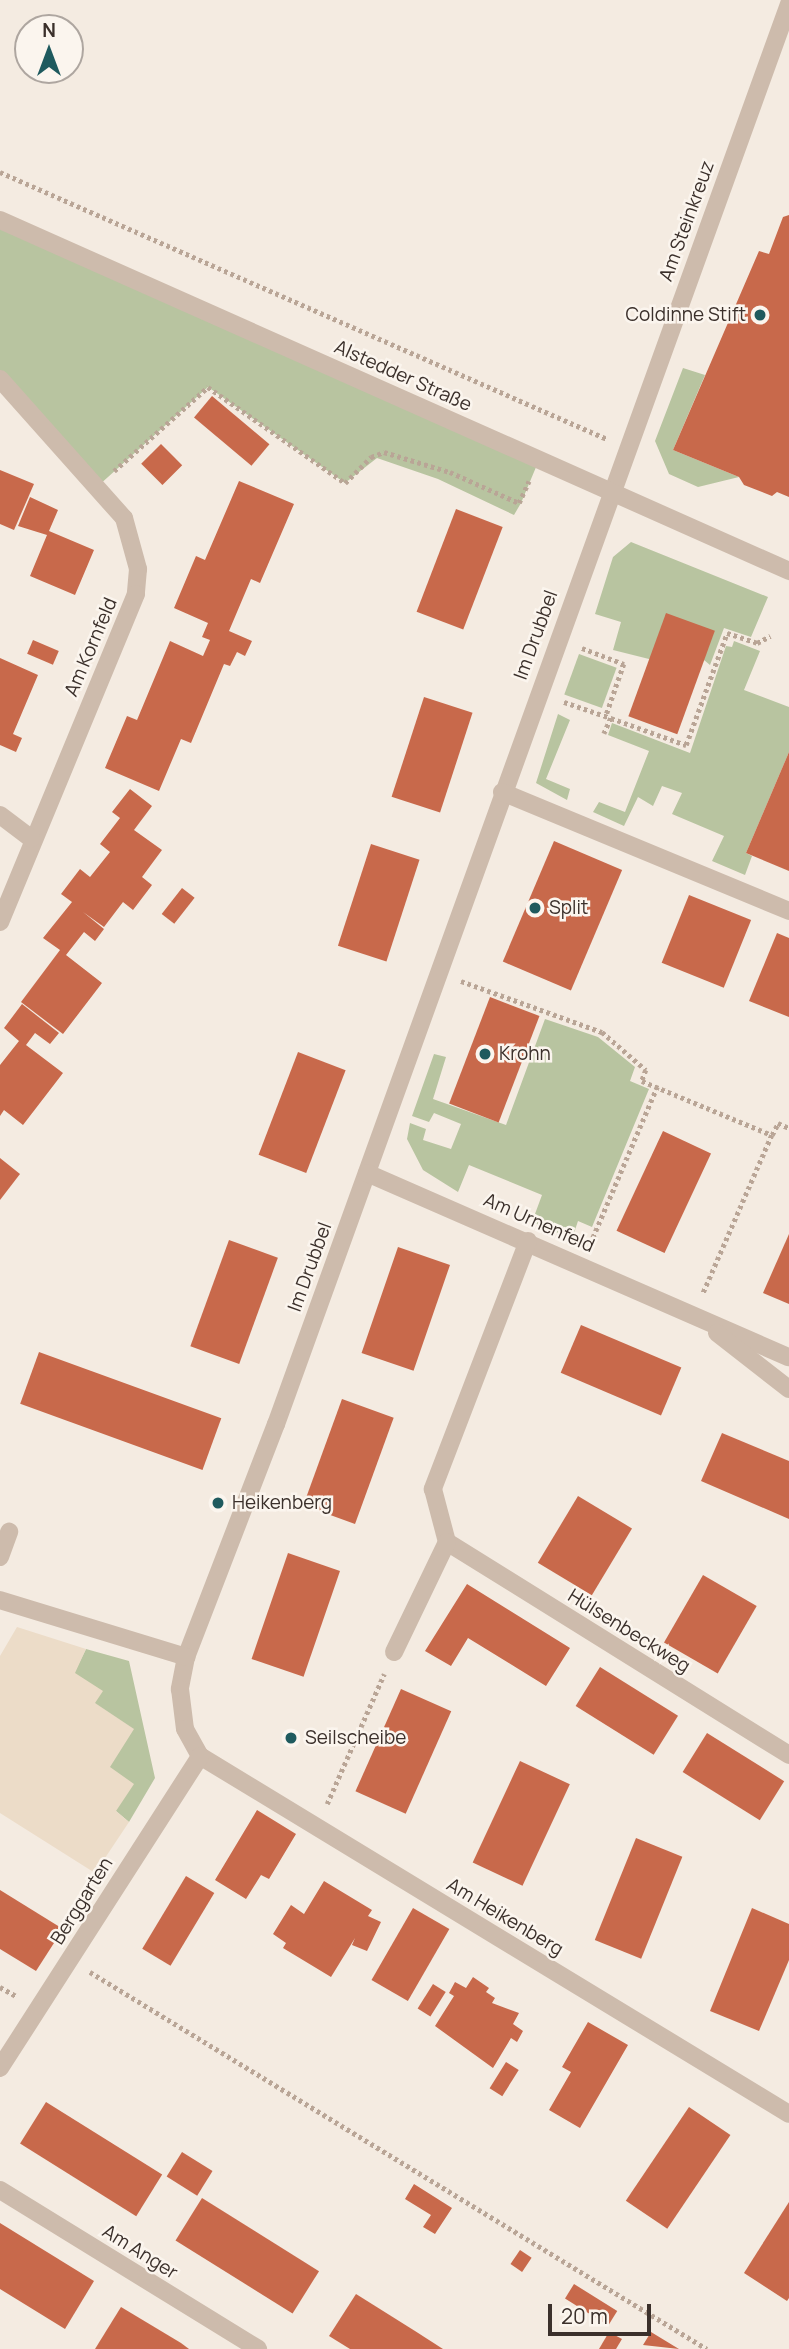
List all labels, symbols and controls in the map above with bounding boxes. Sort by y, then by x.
north arrow [14,14,84,84]
text: N [42,17,56,43]
street label: Am Steinkreuz [655,158,719,284]
place label: Coldinne Stift [626,304,746,326]
marker: Coldinne Stift [752,307,768,323]
street label: Alstedder Straße [331,336,475,416]
street label: Im Drubbel [509,587,563,683]
street label: Am Kornfeld [60,594,122,700]
place label: Split [549,897,588,919]
marker: Split [527,900,543,916]
place label: Krohn [499,1043,551,1065]
marker: Krohn [477,1046,493,1062]
street label: Am Urnenfeld [480,1188,598,1258]
street label: Im Drubbel [283,1219,337,1315]
place label: Heikenberg [232,1492,332,1514]
marker: Heikenberg [210,1495,226,1511]
street label: Hülsenbeckweg [564,1584,694,1678]
place label: Seilscheibe [305,1727,406,1749]
marker: Seilscheibe [283,1730,299,1746]
street label: Berggarten [46,1853,118,1949]
street label: Am Heikenberg [443,1873,567,1961]
street label: Am Anger [98,2220,182,2284]
scale bar [551,2290,654,2334]
text: 20 m [561,2302,608,2330]

